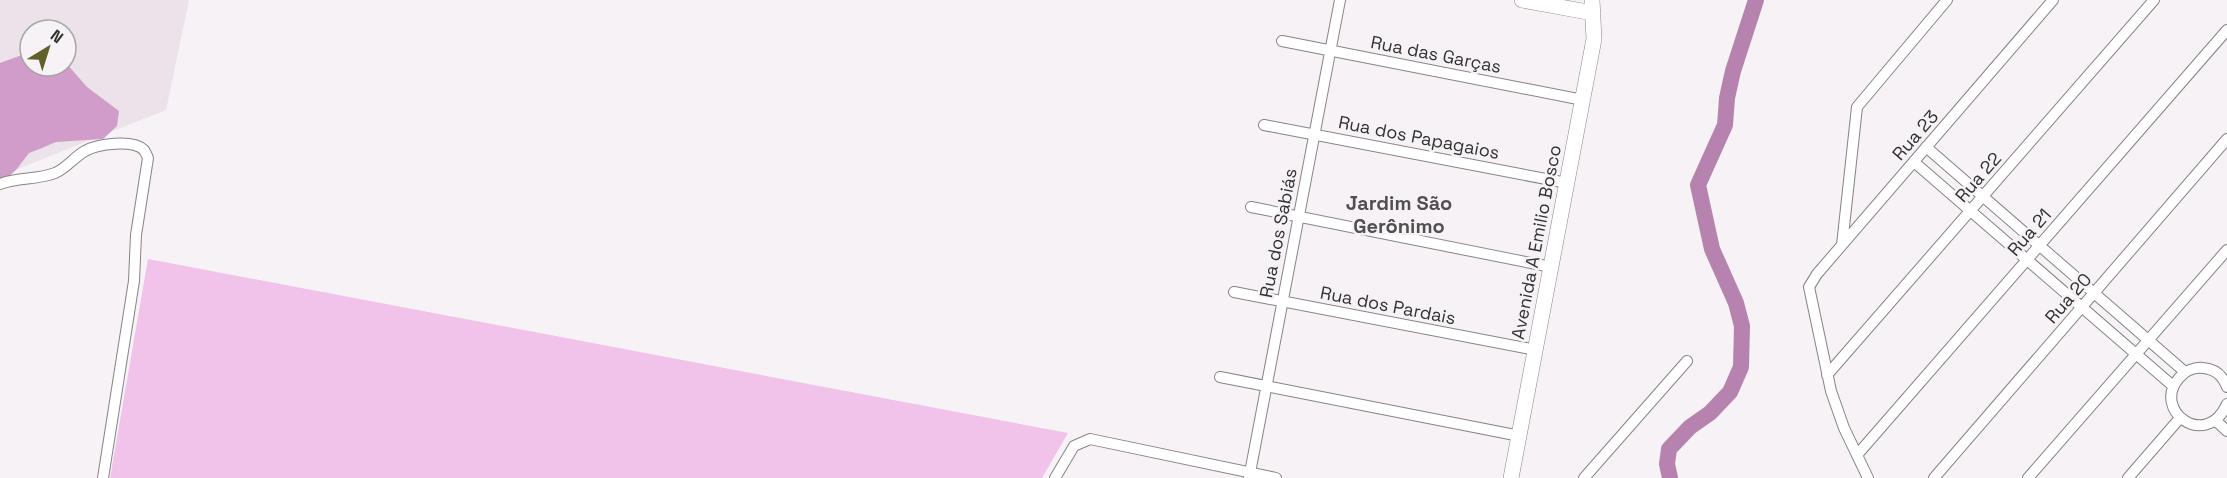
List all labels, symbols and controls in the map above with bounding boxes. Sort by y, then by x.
north arrow [18,18,78,78]
text: N [46,25,68,48]
street label: Rua das Garças [1369,30,1503,78]
street label: Rua 23 [1887,105,1943,165]
street label: Rua dos Papagaios [1336,110,1502,164]
street label: Avenida A Emilio Bosco [1506,143,1566,341]
street label: Rua 22 [1950,147,2006,207]
street label: Rua dos Sabiás [1254,166,1302,300]
district label: Jardim São Gerônimo [1346,190,1452,239]
street label: Rua 21 [2002,203,2056,261]
street label: Rua 20 [2040,268,2096,328]
street label: Rua dos Pardais [1318,281,1458,329]

